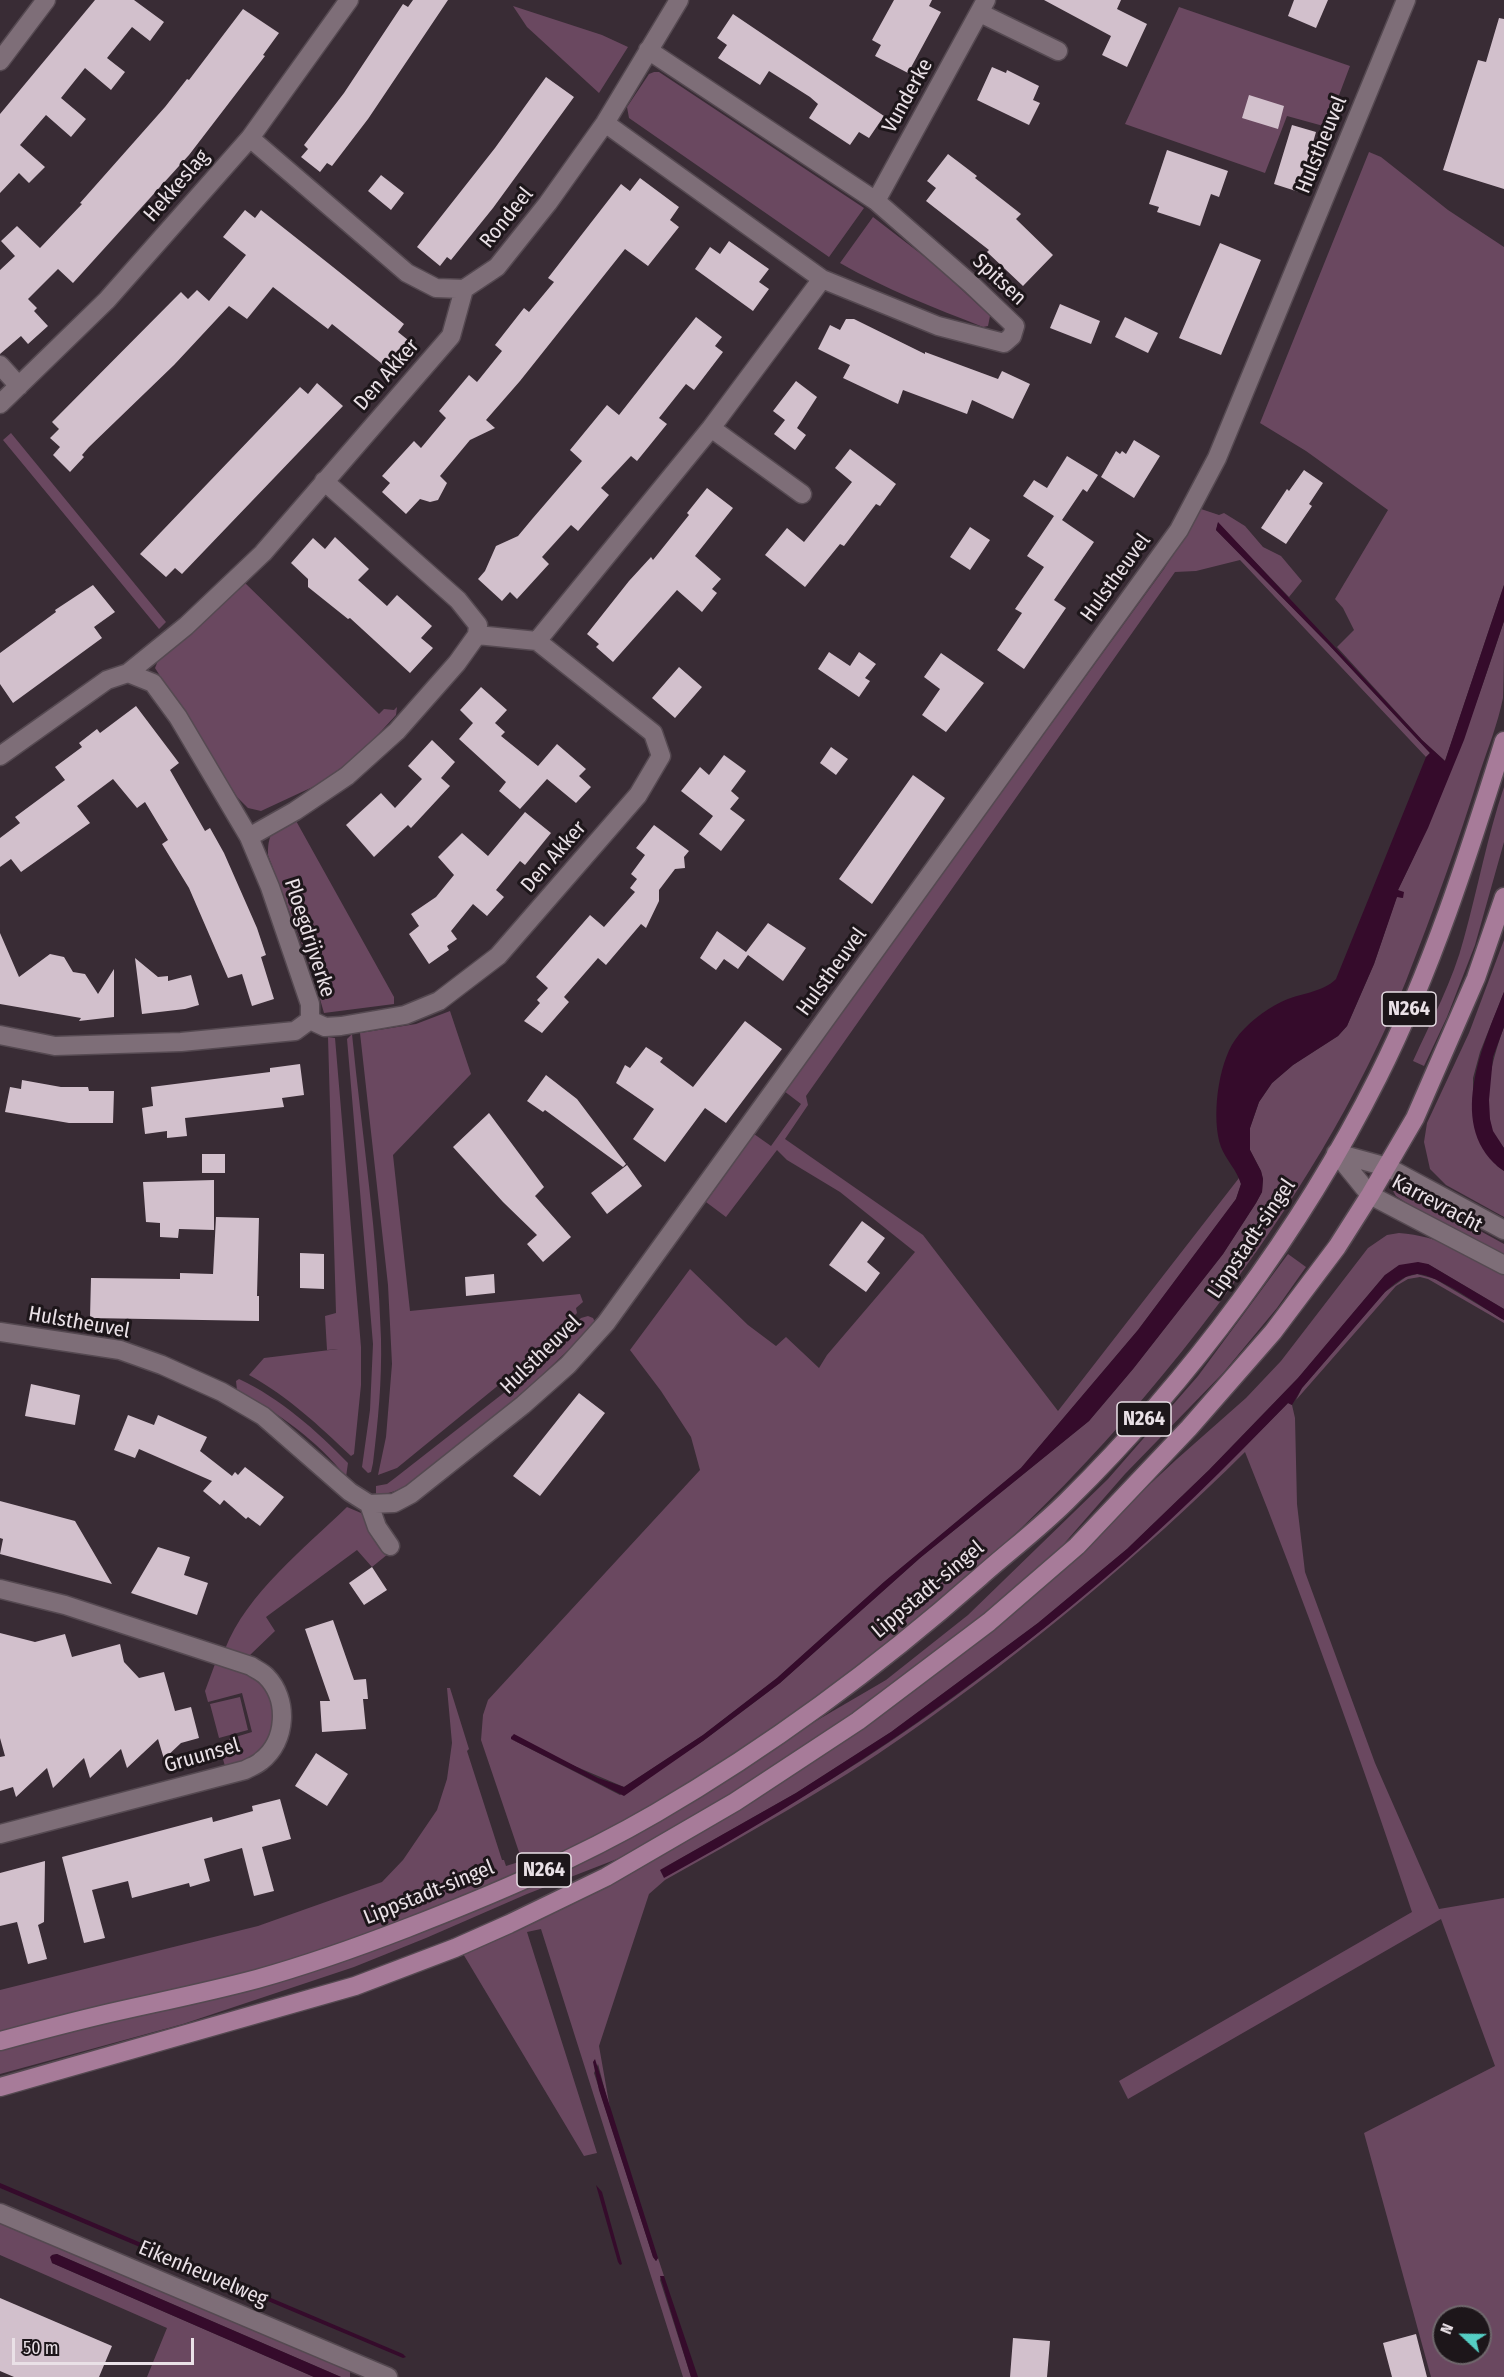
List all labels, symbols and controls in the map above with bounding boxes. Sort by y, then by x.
street label: Vunderke [877,54,939,138]
street label: Hulstheuvel [1291,93,1353,197]
street label: Hekkeslag [139,145,215,227]
street label: Rondeel [475,183,539,253]
street label: Spitsen [967,249,1031,311]
street label: Den Akker [349,334,425,416]
street label: Hulstheuvel [1076,529,1156,627]
street label: Den Akker [516,816,592,898]
street label: Ploegdrijverke [278,875,340,1001]
street label: Hulstheuvel [792,923,872,1021]
road number: N264 [1382,992,1436,1026]
street label: Karrevracht [1387,1170,1487,1238]
street label: Lippstadt-singel [1203,1174,1301,1304]
street label: Hulstheuvel [26,1302,132,1344]
street label: Hulstheuvel [495,1310,587,1400]
road number: N264 [1117,1402,1171,1436]
street label: Lippstadt-singel [867,1536,989,1644]
street label: Gruunsel [161,1733,243,1779]
road number: N264 [517,1853,571,1887]
street label: Lippstadt-singel [360,1855,498,1931]
street label: Eikenheuvelweg [135,2235,271,2313]
north arrow [1432,2305,1492,2365]
text: N [1436,2321,1457,2337]
scale bar [15,2326,196,2364]
text: 50 m [23,2337,59,2359]

